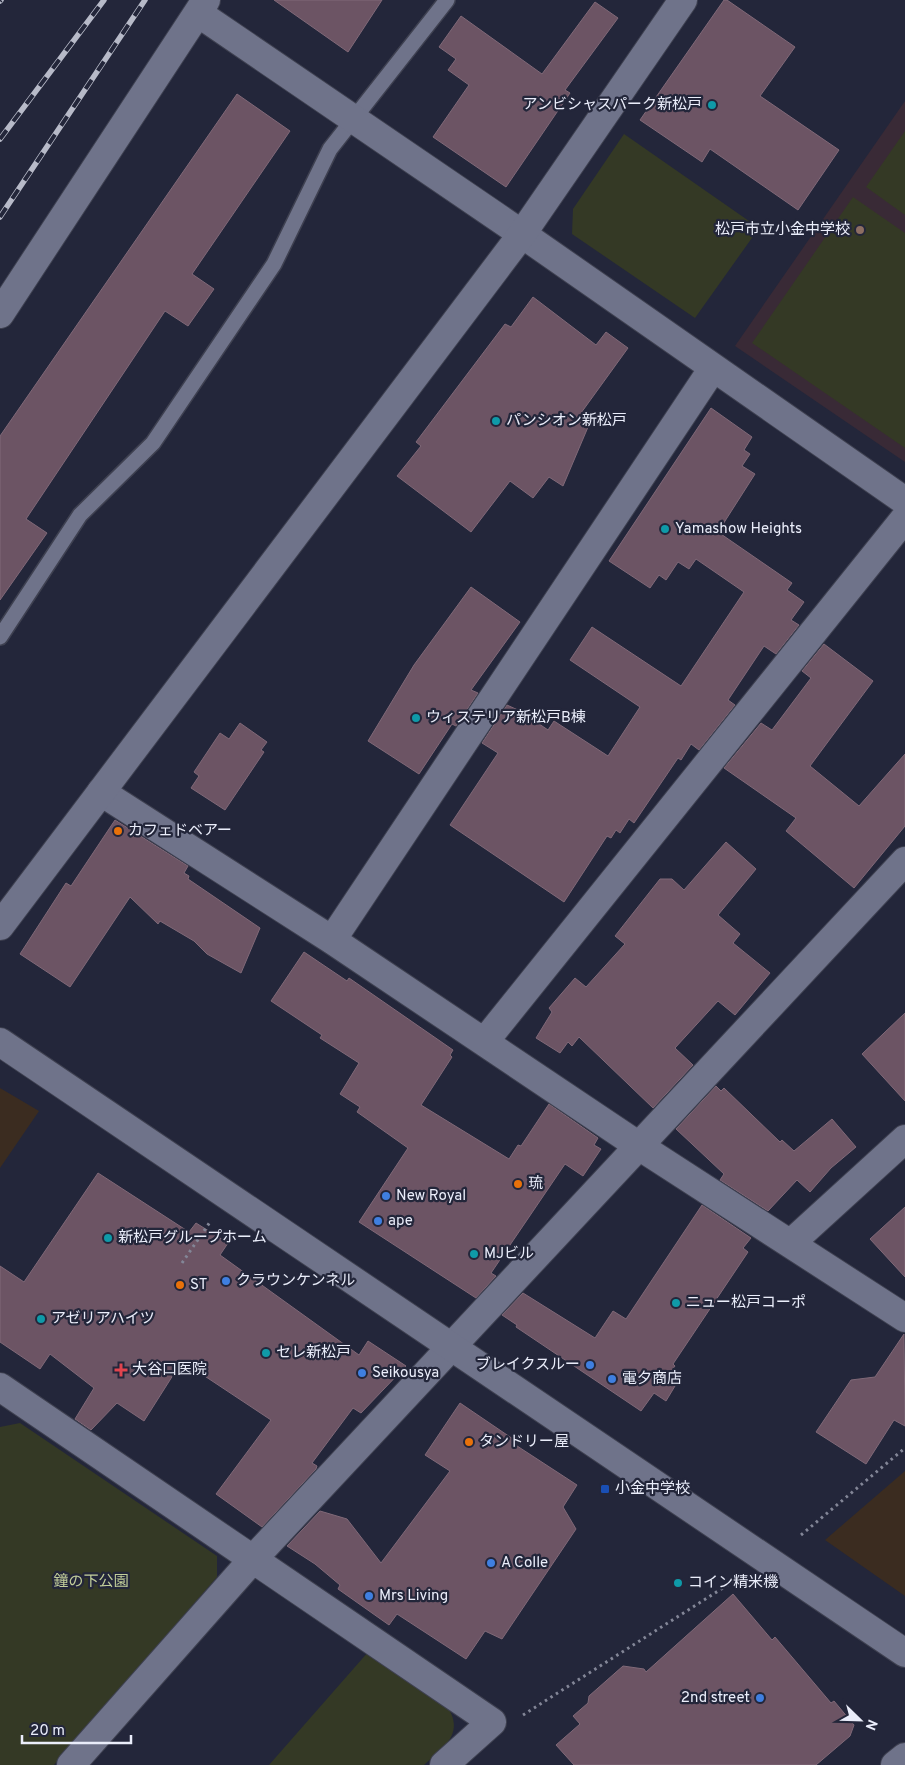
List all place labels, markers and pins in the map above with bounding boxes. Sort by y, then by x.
place label: アンビシャスパーク新松戸 [523,96,702,115]
marker: アンビシャスパーク新松戸 [706,99,718,111]
place label: 松戸市立小金中学校 [715,221,850,240]
marker: 松戸市立小金中学校 [854,224,866,236]
place label: パンシオン新松戸 [506,412,627,431]
marker: パンシオン新松戸 [490,415,502,427]
place label: Yamashow Heights [675,520,802,539]
marker: Yamashow Heights [659,523,671,535]
place label: ウィステリア新松戸B棟 [426,708,586,728]
marker: ウィステリア新松戸B棟 [410,712,422,724]
place label: カフェドベアー [128,822,232,841]
marker: カフェドベアー [112,825,124,837]
place label: 琉 [528,1175,543,1194]
marker: 琉 [512,1178,524,1190]
place label: New Royal [396,1187,466,1206]
marker: New Royal [380,1190,392,1202]
place label: ape [388,1212,413,1231]
marker: ape [372,1215,384,1227]
place label: 新松戸グループホーム [118,1229,267,1248]
marker: 新松戸グループホーム [102,1232,114,1244]
place label: MJビル [484,1245,534,1264]
marker: MJビル [468,1248,480,1260]
place label: クラウンケンネル [236,1272,355,1291]
marker: クラウンケンネル [220,1275,232,1287]
place label: ST [190,1276,207,1295]
marker: ST [174,1279,186,1291]
place label: ニュー松戸コーポ [686,1294,806,1313]
marker: ニュー松戸コーポ [670,1297,682,1309]
place label: アゼリアハイツ [51,1310,155,1329]
marker: アゼリアハイツ [35,1313,47,1325]
place label: セレ新松戸 [276,1344,351,1363]
marker: セレ新松戸 [260,1347,272,1359]
place label: ブレイクスルー [476,1356,580,1375]
marker: ブレイクスルー [584,1359,596,1371]
place label: 大谷口医院 [132,1361,207,1380]
marker: 大谷口医院 [114,1363,128,1377]
place label: Seikousya [372,1364,439,1383]
marker: Seikousya [356,1367,368,1379]
place label: 電夕商店 [622,1370,682,1389]
marker: 電夕商店 [606,1373,618,1385]
place label: タンドリー屋 [479,1433,569,1452]
marker: タンドリー屋 [463,1436,475,1448]
place label: 小金中学校 [615,1480,690,1499]
marker: 小金中学校 [599,1483,611,1495]
place label: A Colle [501,1554,548,1573]
marker: A Colle [485,1557,497,1569]
place label: コイン精米機 [688,1573,778,1593]
marker: コイン精米機 [672,1577,684,1589]
place label: Mrs Living [379,1587,448,1606]
marker: Mrs Living [363,1590,375,1602]
place label: 2nd street [681,1689,750,1708]
marker: 2nd street [754,1692,766,1704]

